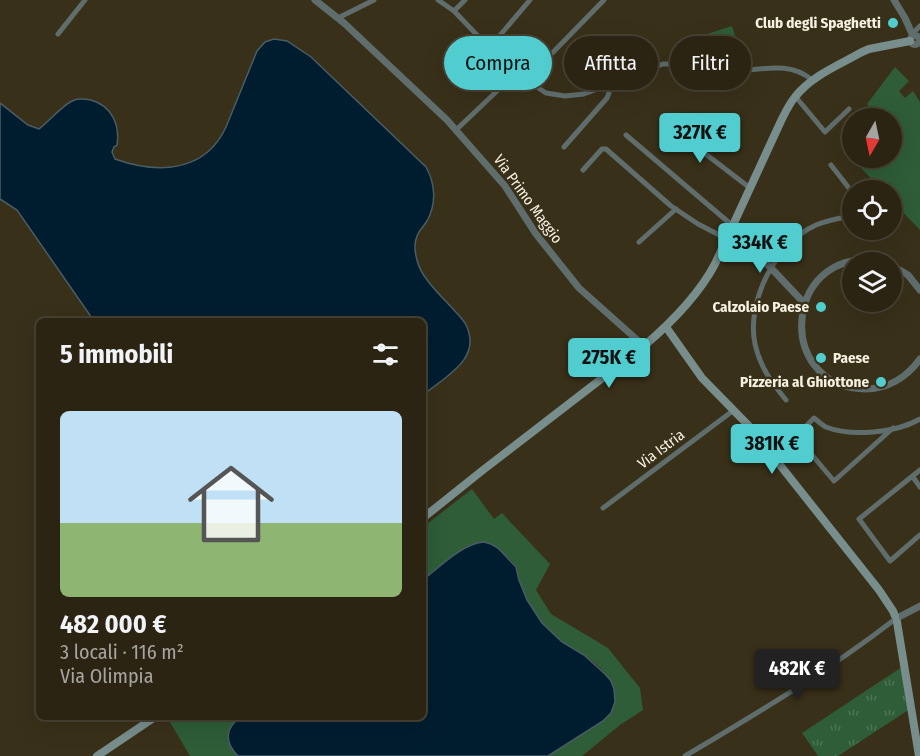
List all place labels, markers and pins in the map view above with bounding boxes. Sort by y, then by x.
place label: Club degli Spaghetti [755,14,881,32]
marker: Club degli Spaghetti [886,16,900,30]
pin: 327K € [651,113,749,164]
pin: 334K € [711,223,809,274]
place label: Calzolaio Paese [712,298,809,316]
marker: Calzolaio Paese [814,300,828,314]
pin: 275K € [560,338,658,389]
place label: Paese [833,349,870,367]
marker: Paese [814,351,828,365]
place label: Pizzeria al Ghiottone [740,373,869,391]
marker: Pizzeria al Ghiottone [874,375,888,389]
pin: 381K € [723,424,821,475]
pin: 482K € [748,649,846,700]

